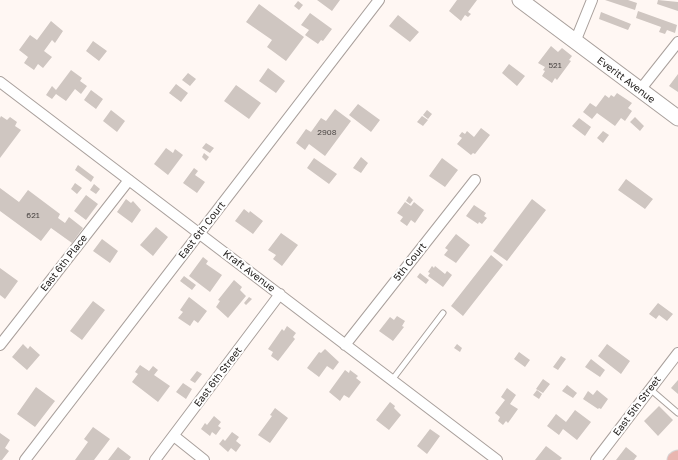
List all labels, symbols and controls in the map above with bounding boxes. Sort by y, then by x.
street label: Everitt Avenue [595,54,657,106]
house number: 521 [548,60,562,70]
house number: 2908 [317,127,337,137]
street label: East 6th Court [176,199,228,261]
house number: 621 [26,210,40,220]
street label: East 6th Place [38,232,90,294]
street label: 5th Court [391,241,429,283]
street label: Kraft Avenue [221,248,277,294]
street label: East 6th Street [192,345,244,409]
street label: East 5th Street [611,374,663,438]

